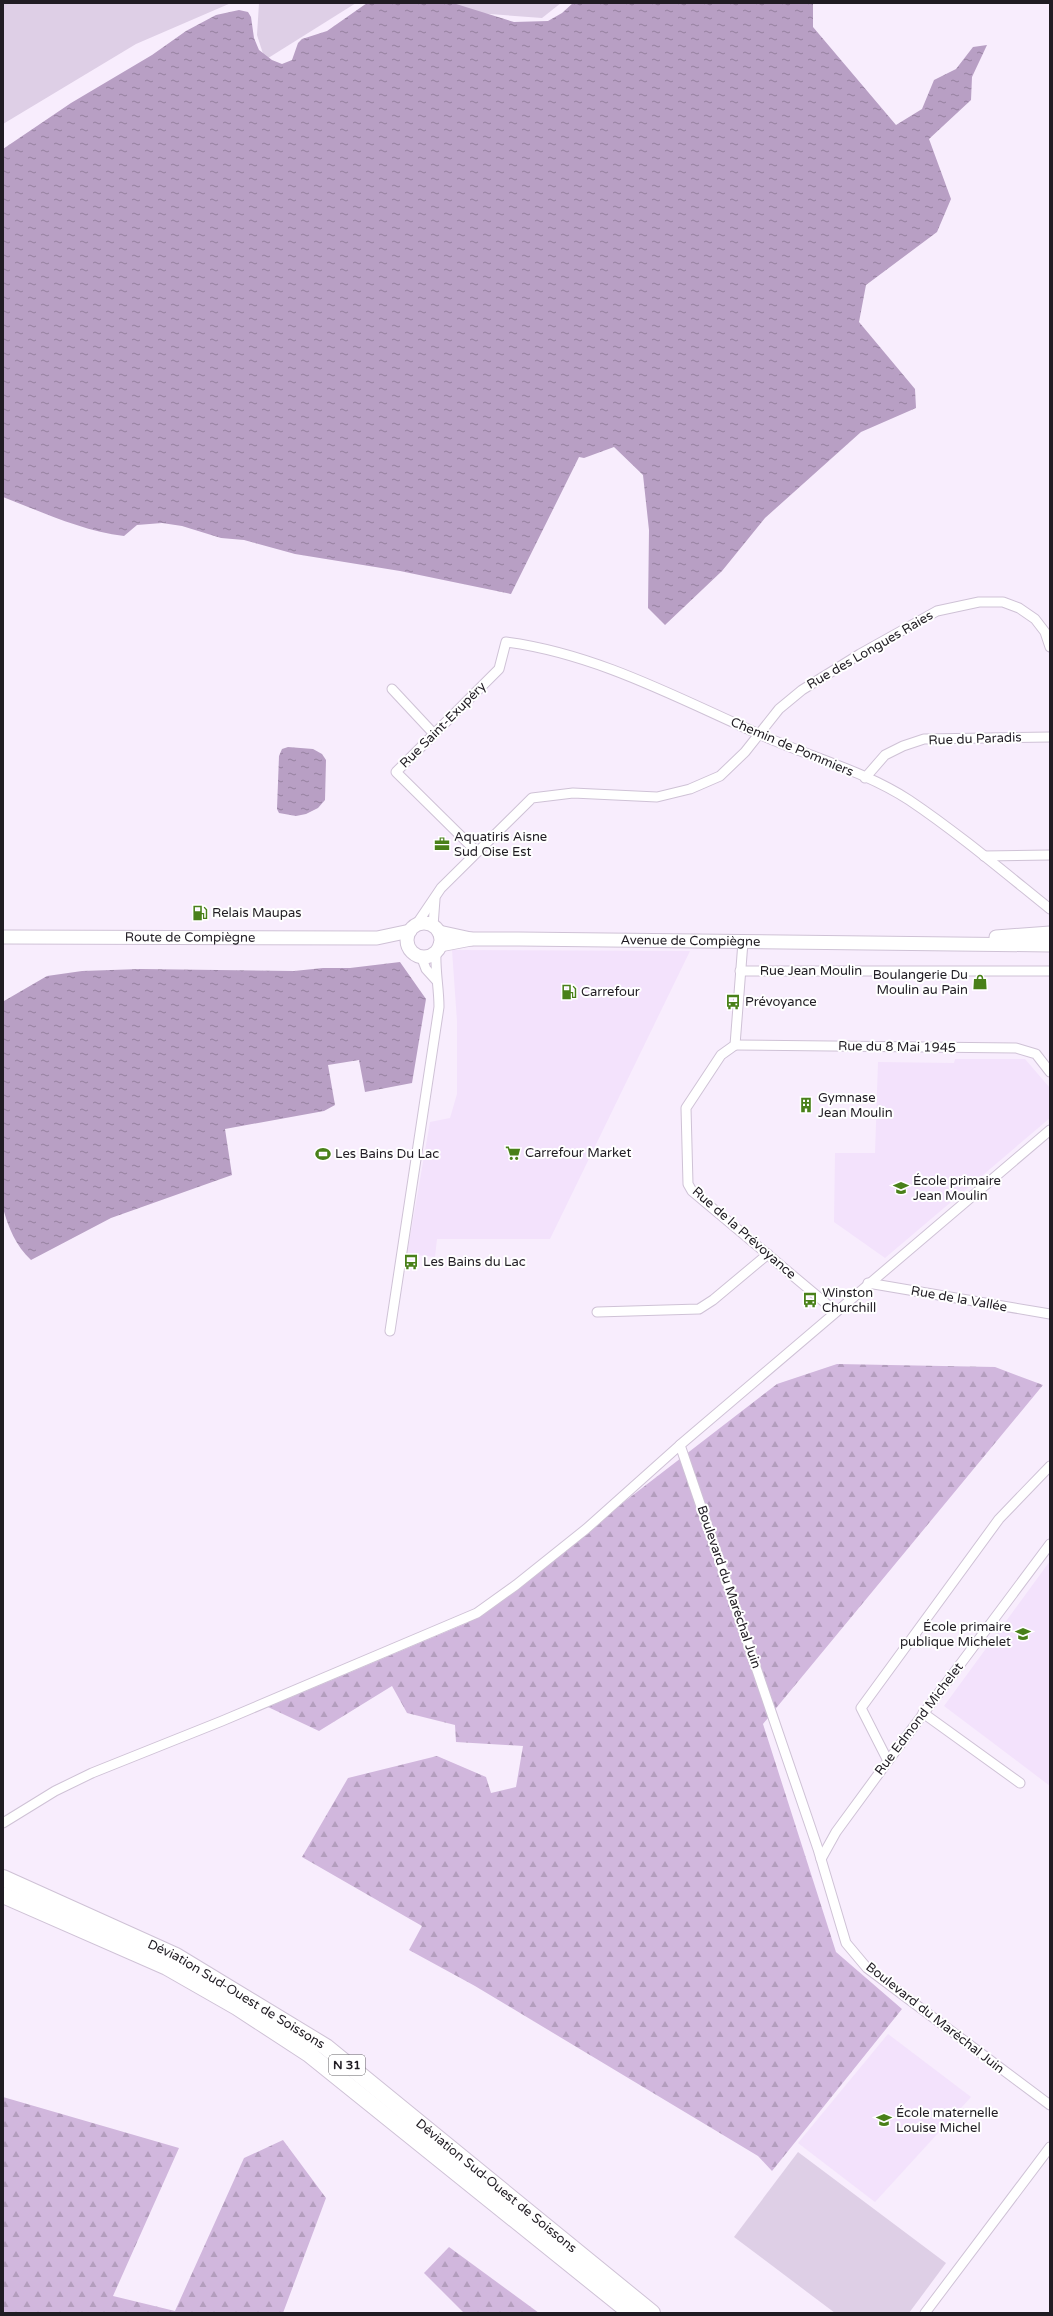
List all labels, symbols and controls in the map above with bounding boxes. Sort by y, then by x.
street label: Rue des Longues Raies [804,607,936,693]
street label: Rue Saint-Exupéry [397,679,489,771]
street label: Chemin de Pommiers [728,714,856,780]
street label: Rue du Paradis [928,729,1022,749]
place label: Aquatiris Aisne Sud Oise Est [454,829,547,860]
office icon: Aquatiris Aisne Sud Oise Est [433,835,451,853]
fuel station icon: Relais Maupas [191,904,209,922]
place label: Relais Maupas [212,905,302,921]
street label: Route de Compiègne [125,929,255,946]
street label: Avenue de Compiègne [620,932,760,950]
street label: Rue Jean Moulin [760,963,862,979]
place label: Boulangerie Du Moulin au Pain [873,967,968,998]
shop icon: Boulangerie Du Moulin au Pain [971,973,989,991]
fuel station icon: Carrefour [560,983,578,1001]
place label: Carrefour [581,984,640,1000]
bus stop icon: Prévoyance [724,993,742,1011]
place label: Prévoyance [745,994,817,1010]
street label: Rue du 8 Mai 1945 [838,1038,956,1056]
place label: Gymnase Jean Moulin [818,1090,893,1121]
building icon: Gymnase Jean Moulin [797,1096,815,1114]
supermarket icon: Carrefour Market [504,1144,522,1162]
sports icon: Les Bains Du Lac [314,1145,332,1163]
place label: Carrefour Market [525,1145,631,1161]
place label: Les Bains Du Lac [335,1146,439,1162]
place label: École primaire Jean Moulin [913,1173,1001,1204]
school or university icon: École primaire Jean Moulin [892,1179,910,1197]
street label: Rue de la Prévoyance [689,1184,799,1282]
bus stop icon: Les Bains du Lac [402,1253,420,1271]
place label: Les Bains du Lac [423,1254,526,1270]
street label: Rue de la Vallée [910,1283,1008,1315]
place label: Winston Churchill [822,1285,876,1316]
bus stop icon: Winston Churchill [801,1291,819,1309]
street label: Boulevard du Maréchal Juin [694,1503,764,1671]
place label: École primaire publique Michelet [900,1619,1011,1650]
school or university icon: École primaire publique Michelet [1014,1625,1032,1643]
street label: Rue Edmond Michelet [871,1659,967,1779]
street label: Déviation Sud-Ouest de Soissons [145,1936,328,2052]
street label: Boulevard du Maréchal Juin [863,1959,1007,2077]
road number: N 31 [329,2055,365,2075]
place label: École maternelle Louise Michel [896,2105,998,2136]
school or university icon: École maternelle Louise Michel [875,2111,893,2129]
street label: Déviation Sud-Ouest de Soissons [413,2116,580,2256]

